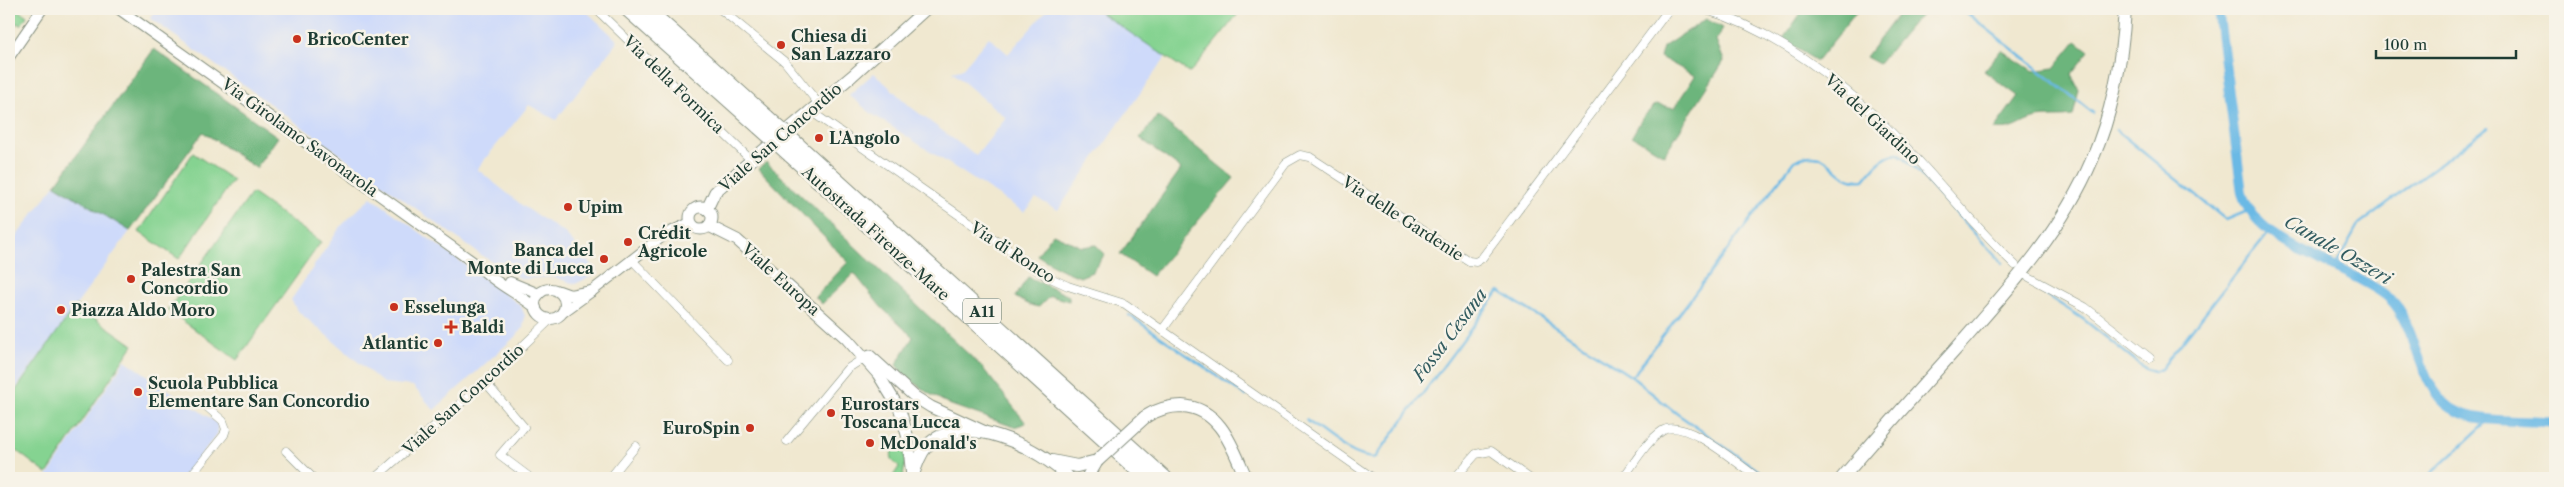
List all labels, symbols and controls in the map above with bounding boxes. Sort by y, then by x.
place label: Chiesa di San Lazzaro [791,26,891,64]
scale bar [2376,28,2516,60]
place label: BricoCenter [307,29,409,49]
street label: Via della Formica [619,30,729,138]
marker: BricoCenter [291,33,303,45]
text: 100 m [2384,35,2427,54]
marker: Chiesa di San Lazzaro [775,39,787,51]
street label: Via del Giardino [1820,69,1925,169]
street label: Via Girolamo Savonarola [217,73,383,201]
street label: Viale San Concordio [714,78,846,196]
place label: L'Angolo [829,128,900,148]
marker: L'Angolo [813,132,825,144]
street label: Autostrada Firenze-Mare [797,161,954,305]
street label: Via delle Gardenie [1338,171,1468,265]
place label: Upim [578,197,623,217]
marker: Upim [562,201,574,213]
water label: Canale Ozzeri [2281,210,2397,290]
street label: Via di Ronco [966,217,1059,287]
place label: Crédit Agricole [637,223,708,261]
marker: Crédit Agricole [622,236,634,248]
street label: Viale Europa [737,238,825,320]
place label: Banca del Monte di Lucca [467,240,595,278]
marker: Banca del Monte di Lucca [598,253,610,265]
place label: Palestra San Concordio [141,260,241,298]
marker: Palestra San Concordio [125,273,137,285]
water label: Fossa Cesana [1407,284,1492,387]
place label: Esselunga [404,297,486,317]
road number: A11 [963,298,1001,324]
place label: Piazza Aldo Moro [71,300,215,320]
marker: Esselunga [388,301,400,313]
marker: Piazza Aldo Moro [55,304,67,316]
place label: Baldi [461,317,504,337]
marker: Baldi [445,321,457,333]
place label: Atlantic [362,333,428,353]
marker: Atlantic [432,337,444,349]
street label: Viale San Concordio [397,339,528,459]
place label: Scuola Pubblica Elementare San Concordio [148,373,370,411]
marker: Scuola Pubblica Elementare San Concordio [132,386,144,398]
place label: Eurostars Toscana Lucca [841,394,961,432]
marker: Eurostars Toscana Lucca [825,407,837,419]
place label: EuroSpin [662,418,740,438]
marker: EuroSpin [744,422,756,434]
place label: McDonald's [880,433,977,453]
marker: McDonald's [864,437,876,449]

